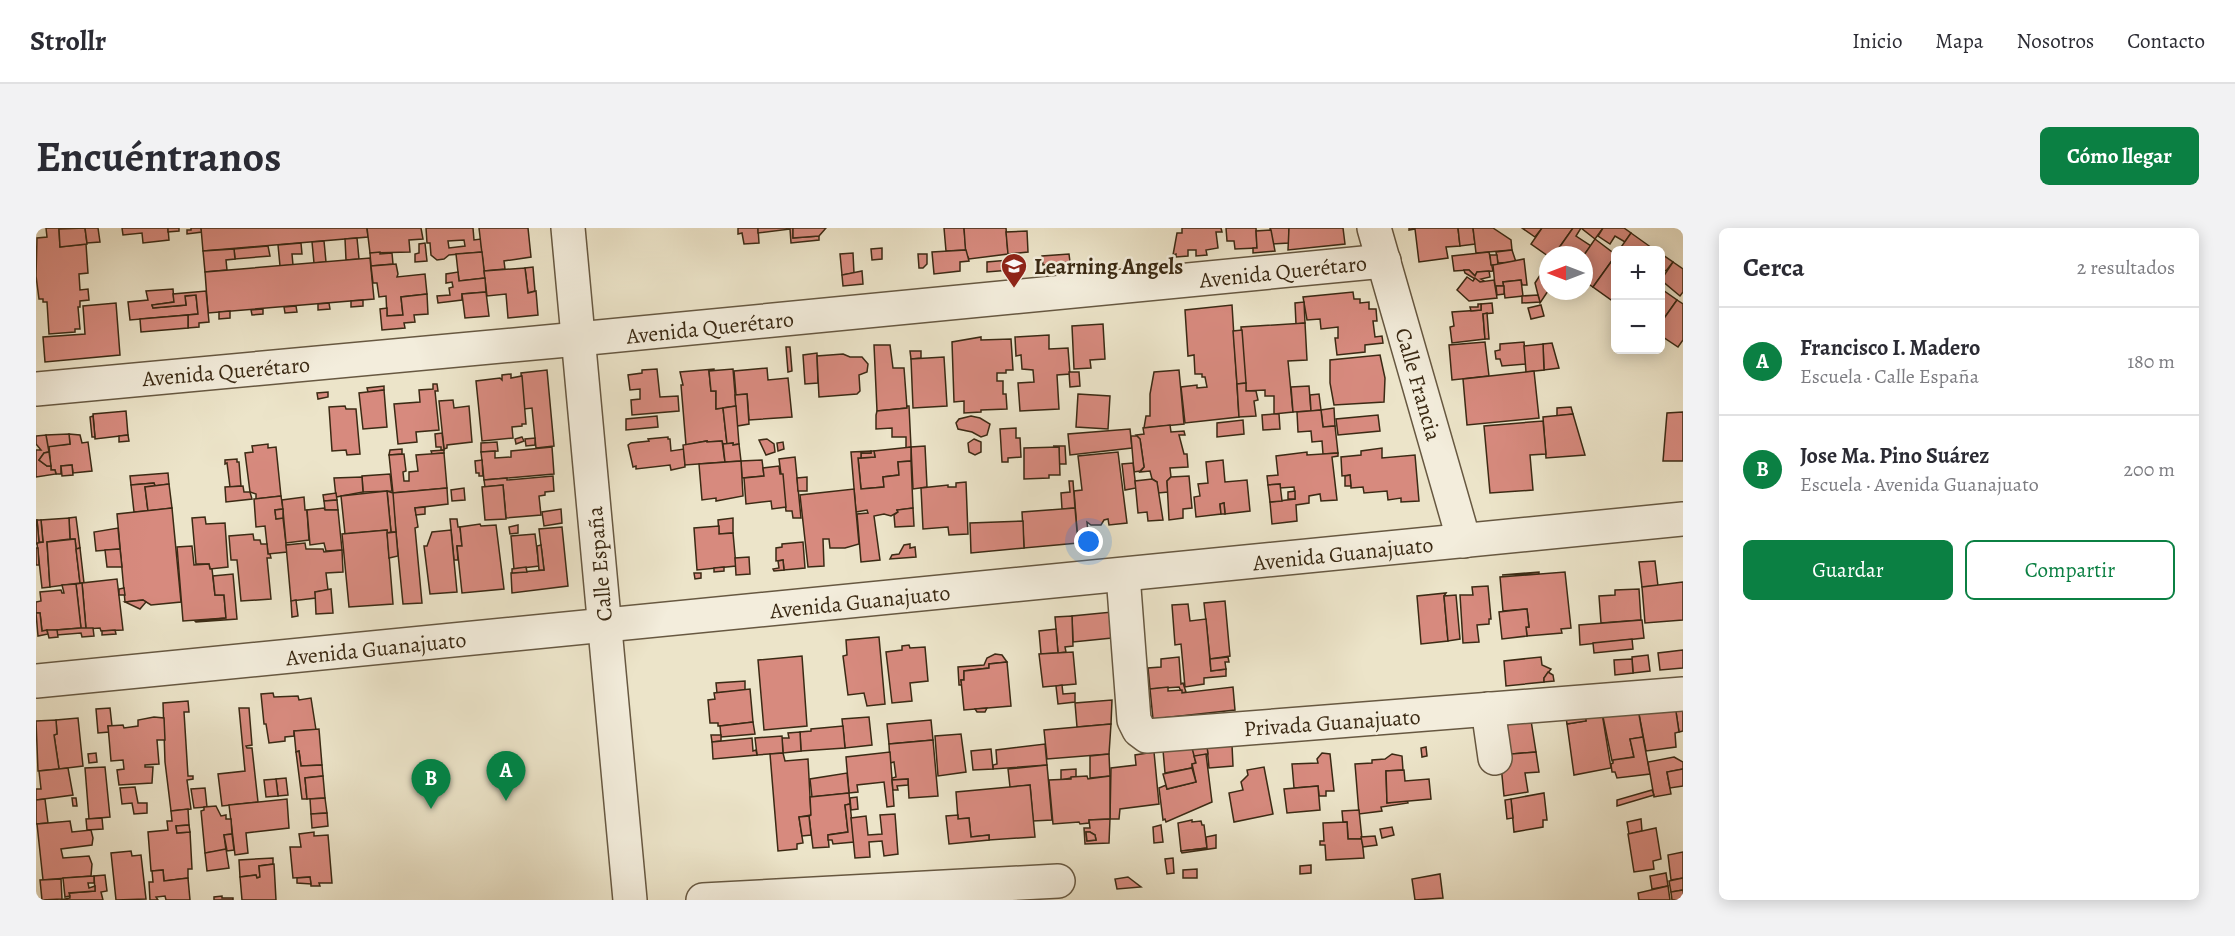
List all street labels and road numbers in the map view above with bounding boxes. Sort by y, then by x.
street label: Avenida Querétaro [1197,248,1368,296]
street label: Avenida Querétaro [624,304,795,352]
street label: Calle Francia [1388,324,1449,445]
street label: Avenida Querétaro [140,350,311,394]
street label: Calle España [580,504,620,623]
street label: Avenida Guanajuato [1251,530,1435,578]
street label: Avenida Guanajuato [768,578,952,626]
street label: Avenida Guanajuato [284,625,468,673]
street label: Privada Guanajuato [1243,702,1422,744]

